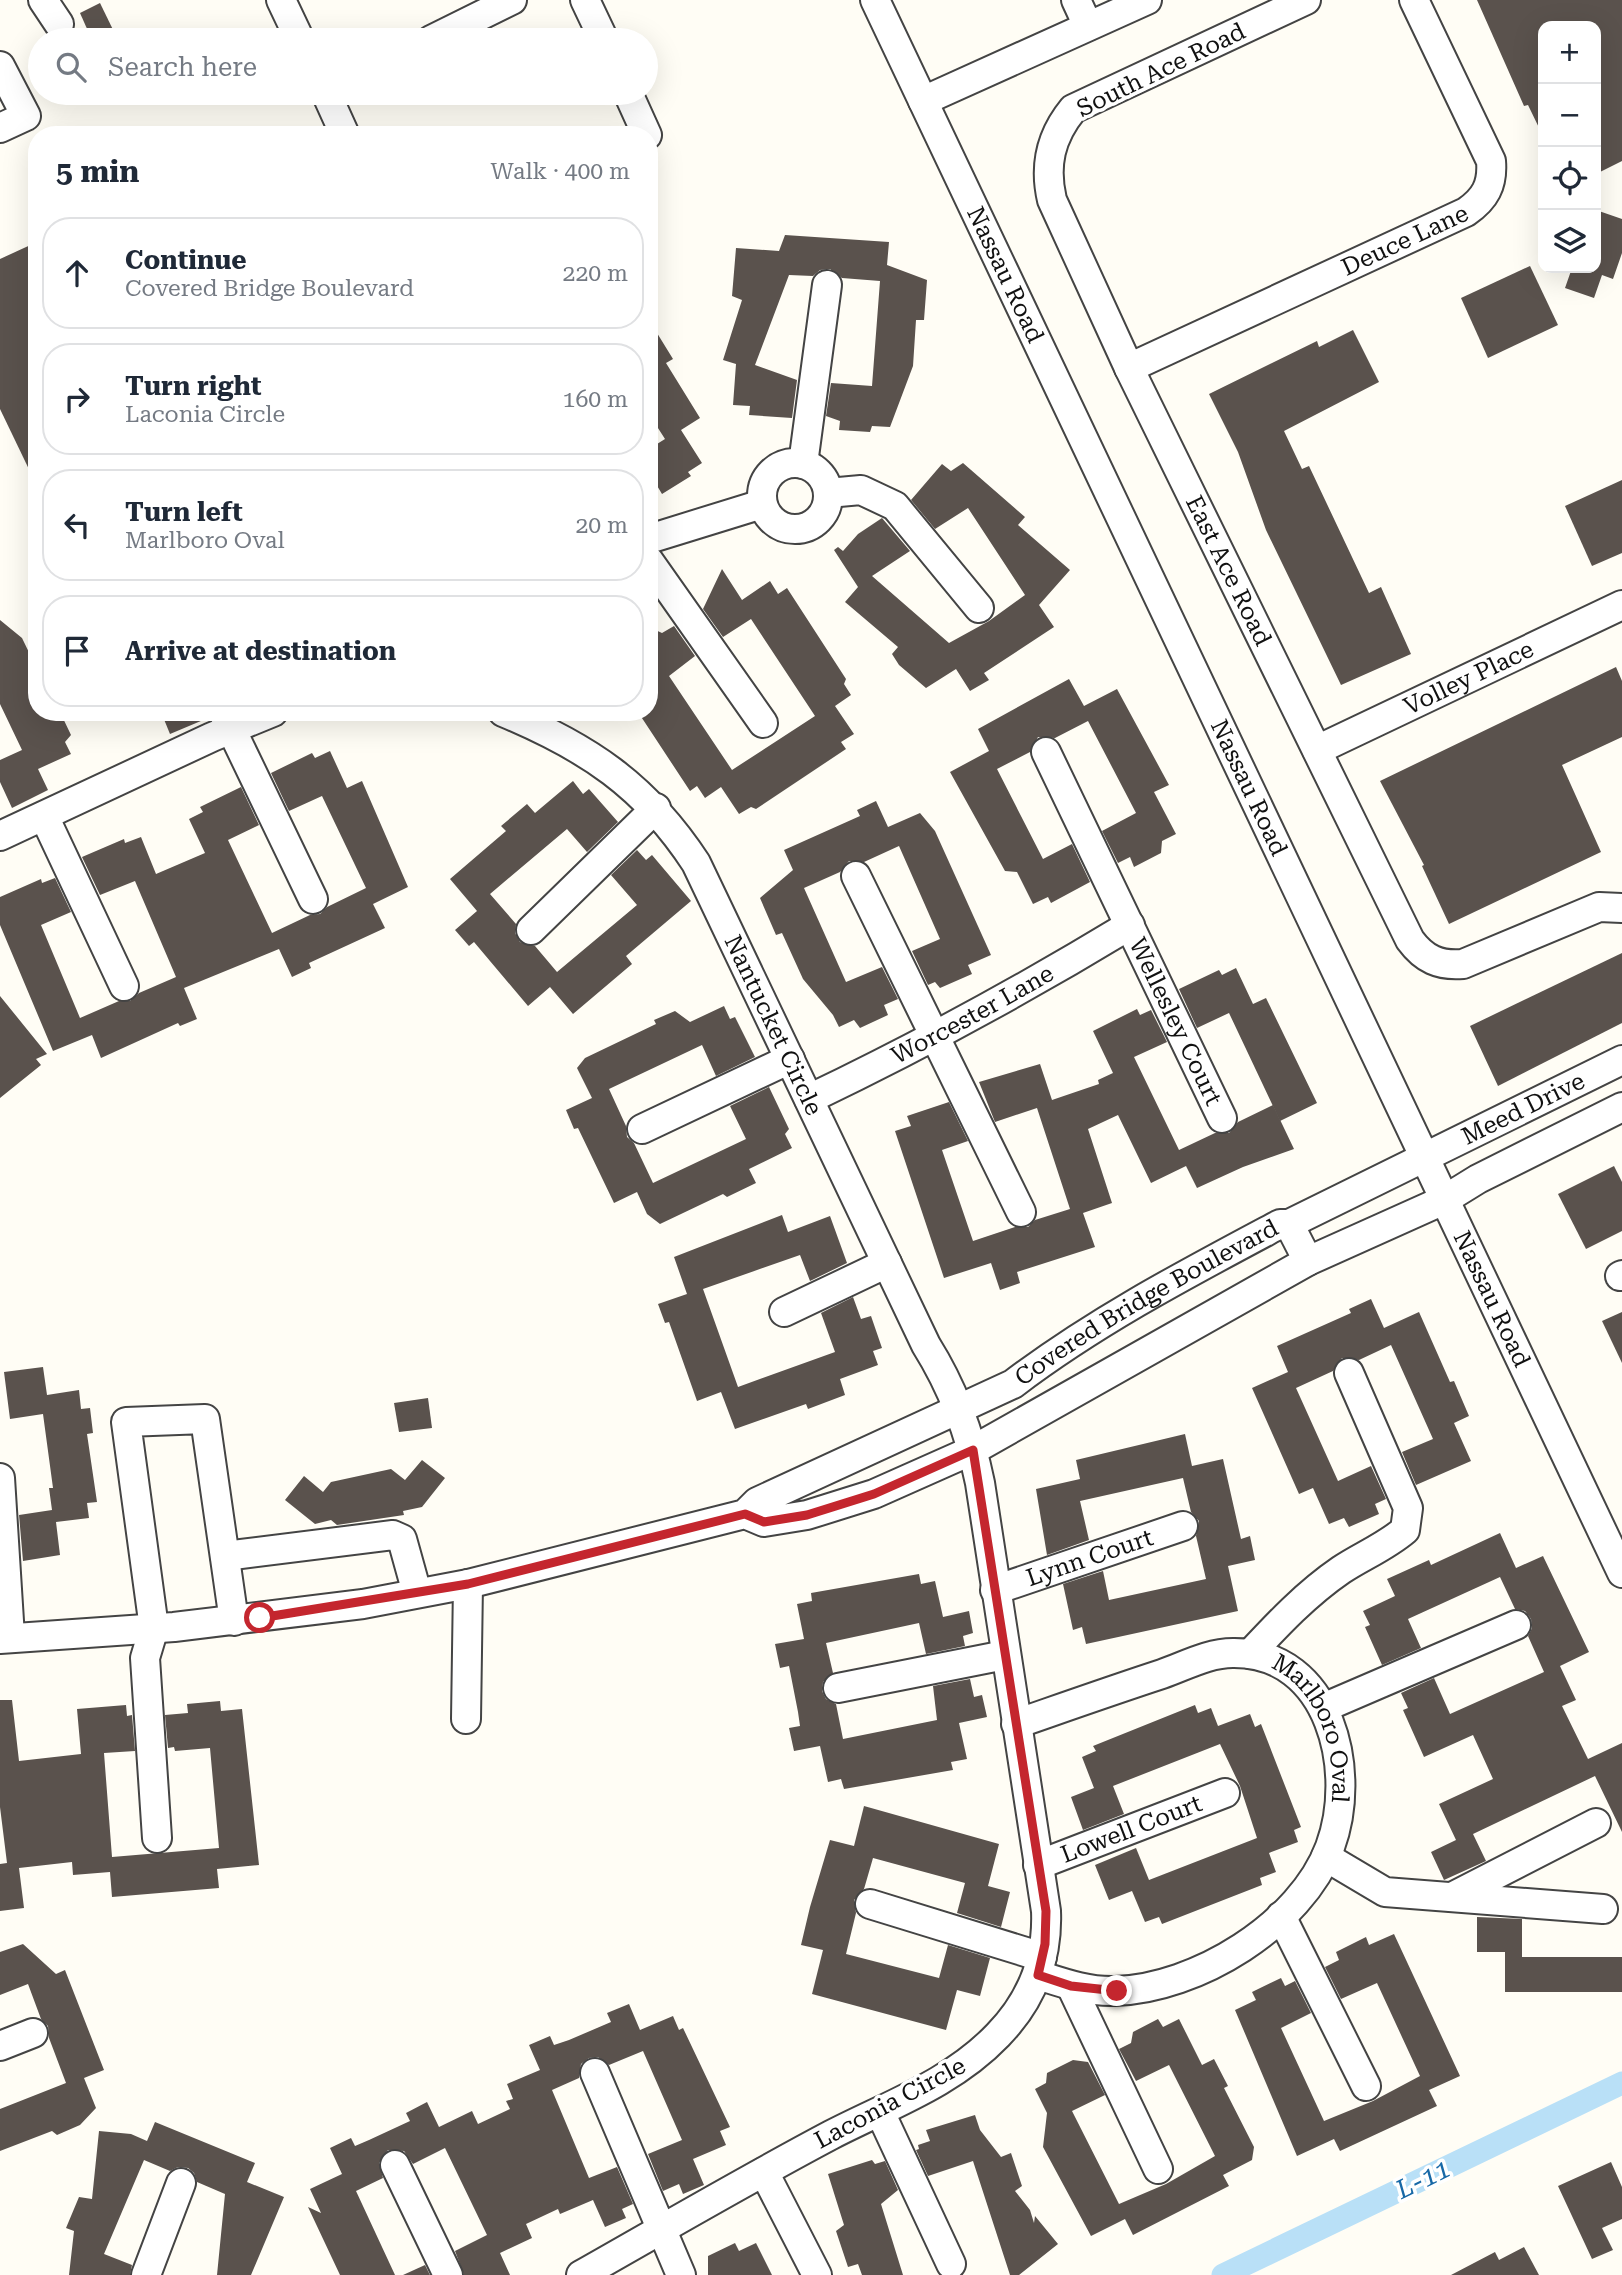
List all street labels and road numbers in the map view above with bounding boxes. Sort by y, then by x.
street label: South Ace Road [1072,17,1250,123]
street label: Deuce Lane [1337,199,1473,282]
street label: Nassau Road [961,202,1050,347]
street label: East Ace Road [1180,491,1277,650]
street label: Volley Place [1399,635,1538,721]
street label: Nassau Road [1205,715,1293,860]
street label: Nantucket Circle [718,931,828,1120]
street label: Wellesley Court [1123,933,1228,1110]
street label: Worcester Lane [887,959,1059,1070]
street label: Meed Drive [1457,1067,1589,1151]
street label: Covered Bridge Boulevard [1009,1214,1283,1392]
street label: Nassau Road [1448,1226,1536,1372]
street label: Lynn Court [1023,1523,1157,1592]
street label: Marlboro Oval [1267,1648,1355,1804]
street label: Lowell Court [1057,1789,1206,1869]
street label: Laconia Circle [810,2051,970,2155]

